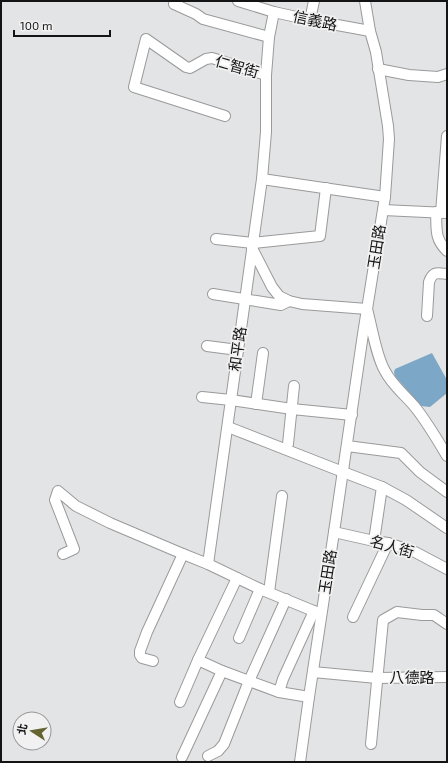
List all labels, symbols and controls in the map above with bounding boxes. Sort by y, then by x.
street label: 信義路 [291,7,339,34]
scale bar [14,12,110,38]
text: 100 m [20,18,52,32]
street label: 仁智街 [213,51,261,81]
street label: 玉田路 [364,223,388,270]
street label: 和平路 [225,325,249,372]
street label: 名人街 [368,531,416,561]
street label: 玉田路 [315,548,339,595]
street label: 八德路 [389,668,435,686]
north arrow [12,711,52,751]
text: 北 [14,722,29,736]

